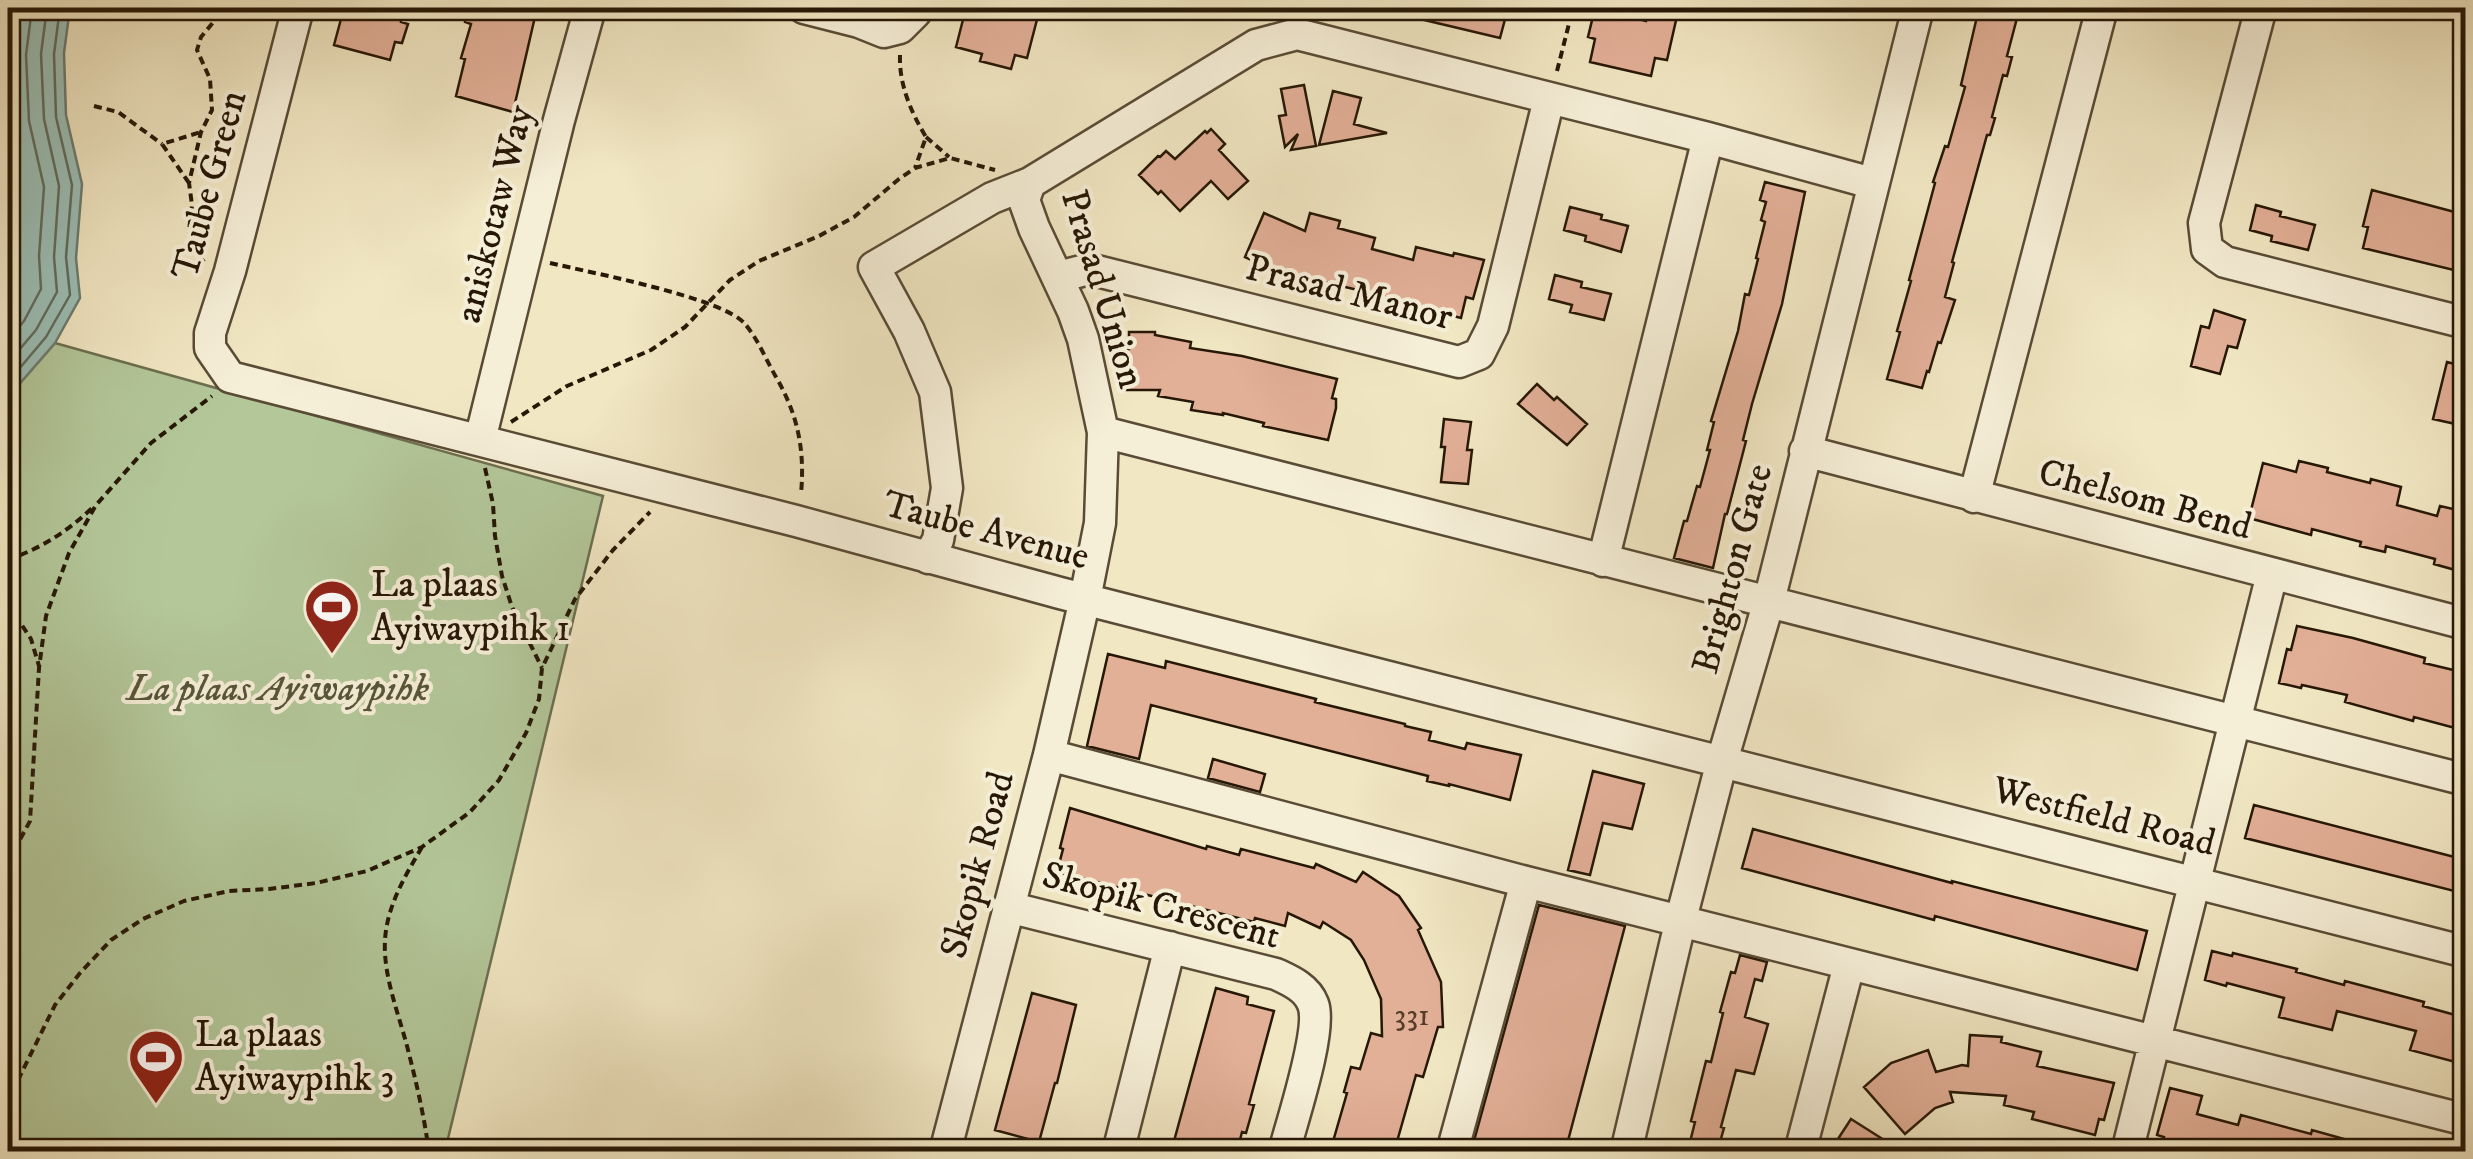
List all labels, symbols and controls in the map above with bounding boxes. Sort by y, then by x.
street label: Taube Green [162,85,258,285]
street label: aniskotaw Way [445,99,545,328]
street label: Prasad Union [1049,184,1155,394]
street label: Prasad Manor [1241,244,1457,342]
street label: Chelsom Bend [2033,449,2257,551]
street label: Brighton Gate [1682,459,1784,679]
street label: Taube Avenue [878,480,1094,582]
place label: La plaas Ayiwaypihk 1 [371,561,570,653]
sports icon: La plaas Ayiwaypihk 1 [302,577,362,656]
park label: La plaas Ayiwaypihk [125,665,429,713]
street label: Skopik Road [930,766,1026,964]
street label: Westfield Road [1987,766,2220,868]
street label: Skopik Crescent [1037,851,1285,961]
house number: 331 [1394,996,1430,1036]
place label: La plaas Ayiwaypihk 3 [195,1011,394,1103]
sports icon: La plaas Ayiwaypihk 3 [126,1027,186,1106]

